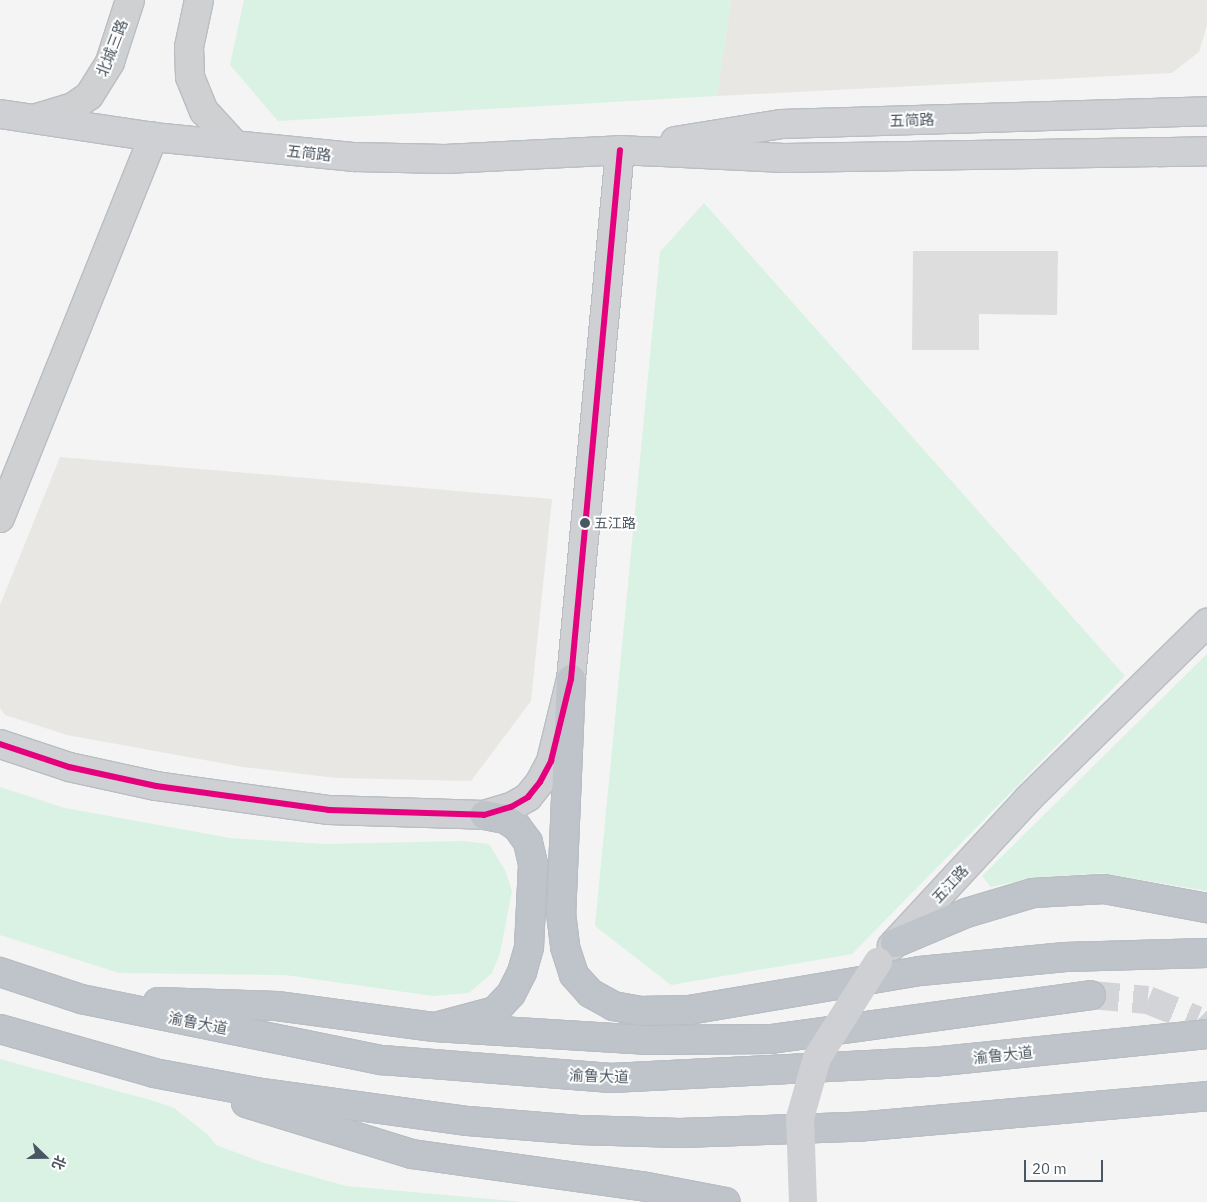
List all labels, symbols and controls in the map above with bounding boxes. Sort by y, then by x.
street label: 北城三路 [93,17,131,79]
street label: 五简路 [889,110,935,130]
street label: 五简路 [286,142,332,164]
place label: 五江路 [594,515,636,531]
marker: 五江路 [580,518,590,528]
street label: 五江路 [928,861,972,907]
street label: 渝鲁大道 [167,1008,229,1038]
street label: 渝鲁大道 [972,1043,1034,1067]
street label: 渝鲁大道 [569,1066,629,1086]
north arrow [20,1132,70,1182]
scale bar [1027,1150,1106,1182]
text: 北 [48,1153,70,1172]
text: 20 m [1032,1159,1067,1178]

